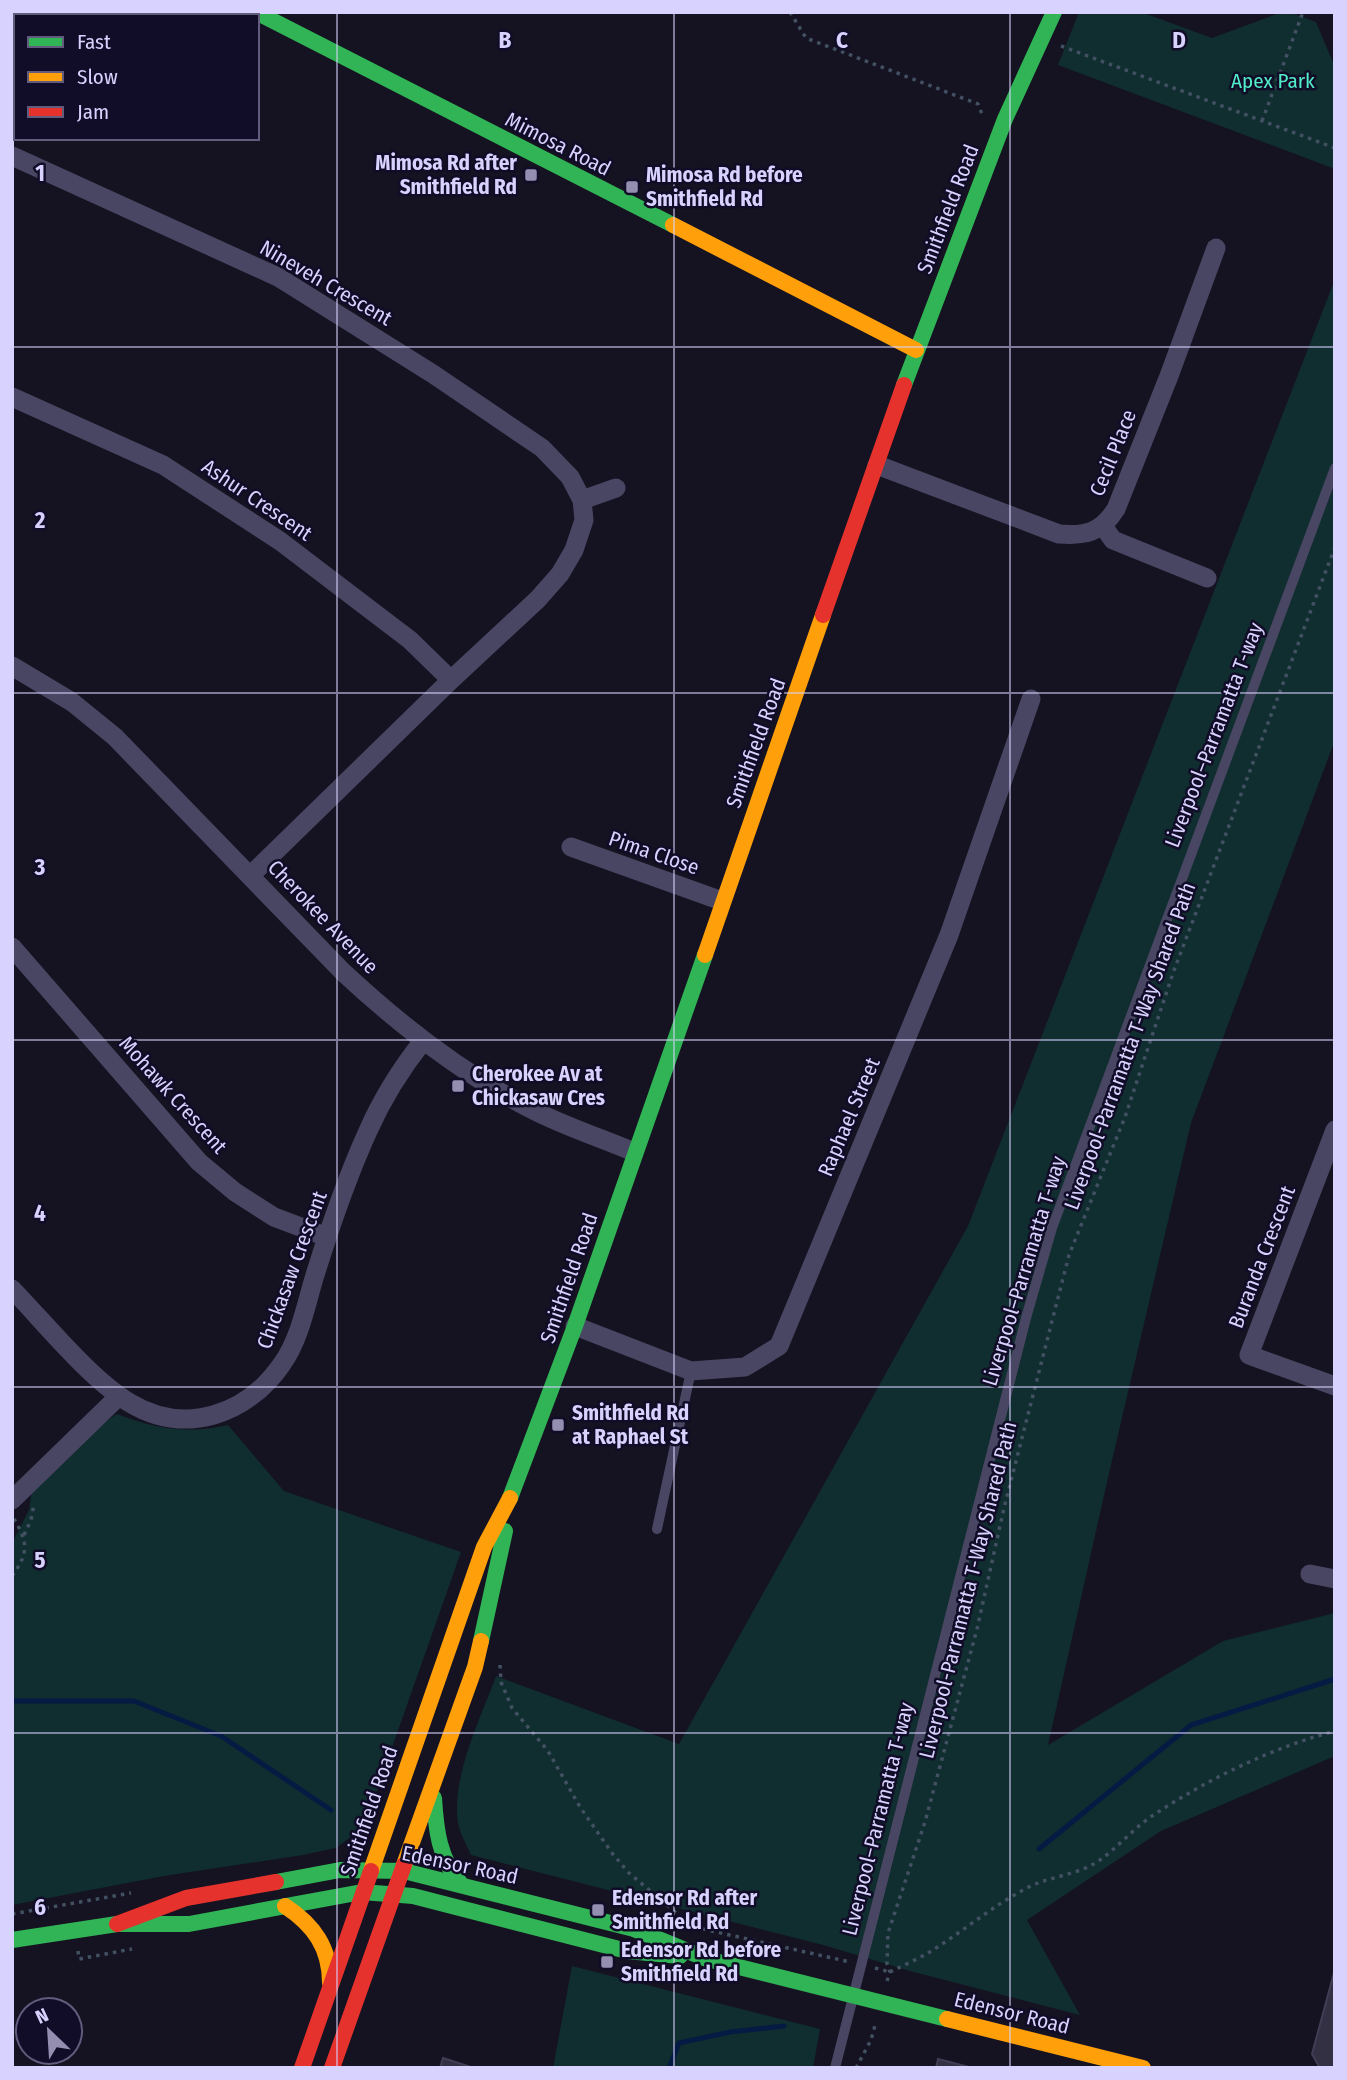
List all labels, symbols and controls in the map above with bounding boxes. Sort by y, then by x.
legend [14,14,259,140]
text: B [499,26,512,54]
text: C [836,26,848,54]
text: D [1172,26,1186,54]
text: Fast [77,29,111,55]
text: Slow [77,64,118,90]
park label: Apex Park [1231,68,1315,94]
text: Jam [77,99,109,125]
street label: Mimosa Road [501,106,615,182]
street label: Smithfield Road [911,141,985,277]
place label: Mimosa Rd after Smithfield Rd [375,150,517,200]
text: 1 [35,159,45,187]
place label: Mimosa Rd before Smithfield Rd [646,162,803,212]
marker: Mimosa Rd after Smithfield Rd [523,167,539,183]
marker: Mimosa Rd before Smithfield Rd [624,179,640,195]
street label: Nineveh Crescent [255,235,397,331]
street label: Cecil Place [1084,406,1142,500]
street label: Ashur Crescent [197,454,317,547]
text: 2 [34,506,46,534]
street label: Liverpool–Parramatta T-way [1159,618,1269,851]
street label: Smithfield Road [720,675,792,811]
street label: Pima Close [605,825,703,881]
text: 3 [34,853,46,881]
street label: Cherokee Avenue [262,855,384,979]
street label: Liverpool-Parramatta T-Way Shared Path [1059,879,1201,1213]
street label: Mohawk Crescent [113,1031,233,1159]
street label: Raphael Street [812,1054,886,1180]
place label: Cherokee Av at Chickasaw Cres [472,1061,605,1111]
marker: Cherokee Av at Chickasaw Cres [450,1078,466,1094]
street label: Liverpool–Parramatta T-way [977,1152,1072,1389]
street label: Buranda Crescent [1223,1182,1301,1332]
street label: Chickasaw Crescent [251,1187,333,1353]
text: 4 [34,1199,46,1227]
street label: Smithfield Road [535,1209,603,1347]
place label: Smithfield Rd at Raphael St [572,1400,689,1450]
marker: Smithfield Rd at Raphael St [550,1417,566,1433]
street label: Liverpool-Parramatta T-Way Shared Path [913,1419,1023,1761]
text: 5 [34,1546,46,1574]
street label: Liverpool–Parramatta T-way [836,1699,920,1938]
street label: Smithfield Road [335,1742,403,1880]
street label: Edensor Road [400,1840,520,1890]
place label: Edensor Rd after Smithfield Rd [612,1885,757,1935]
text: 6 [34,1893,46,1921]
marker: Edensor Rd after Smithfield Rd [590,1902,606,1918]
place label: Edensor Rd before Smithfield Rd [621,1937,781,1987]
marker: Edensor Rd before Smithfield Rd [599,1954,615,1970]
street label: Edensor Road [952,1986,1072,2040]
north arrow [14,1996,84,2066]
text: N [32,2003,52,2029]

